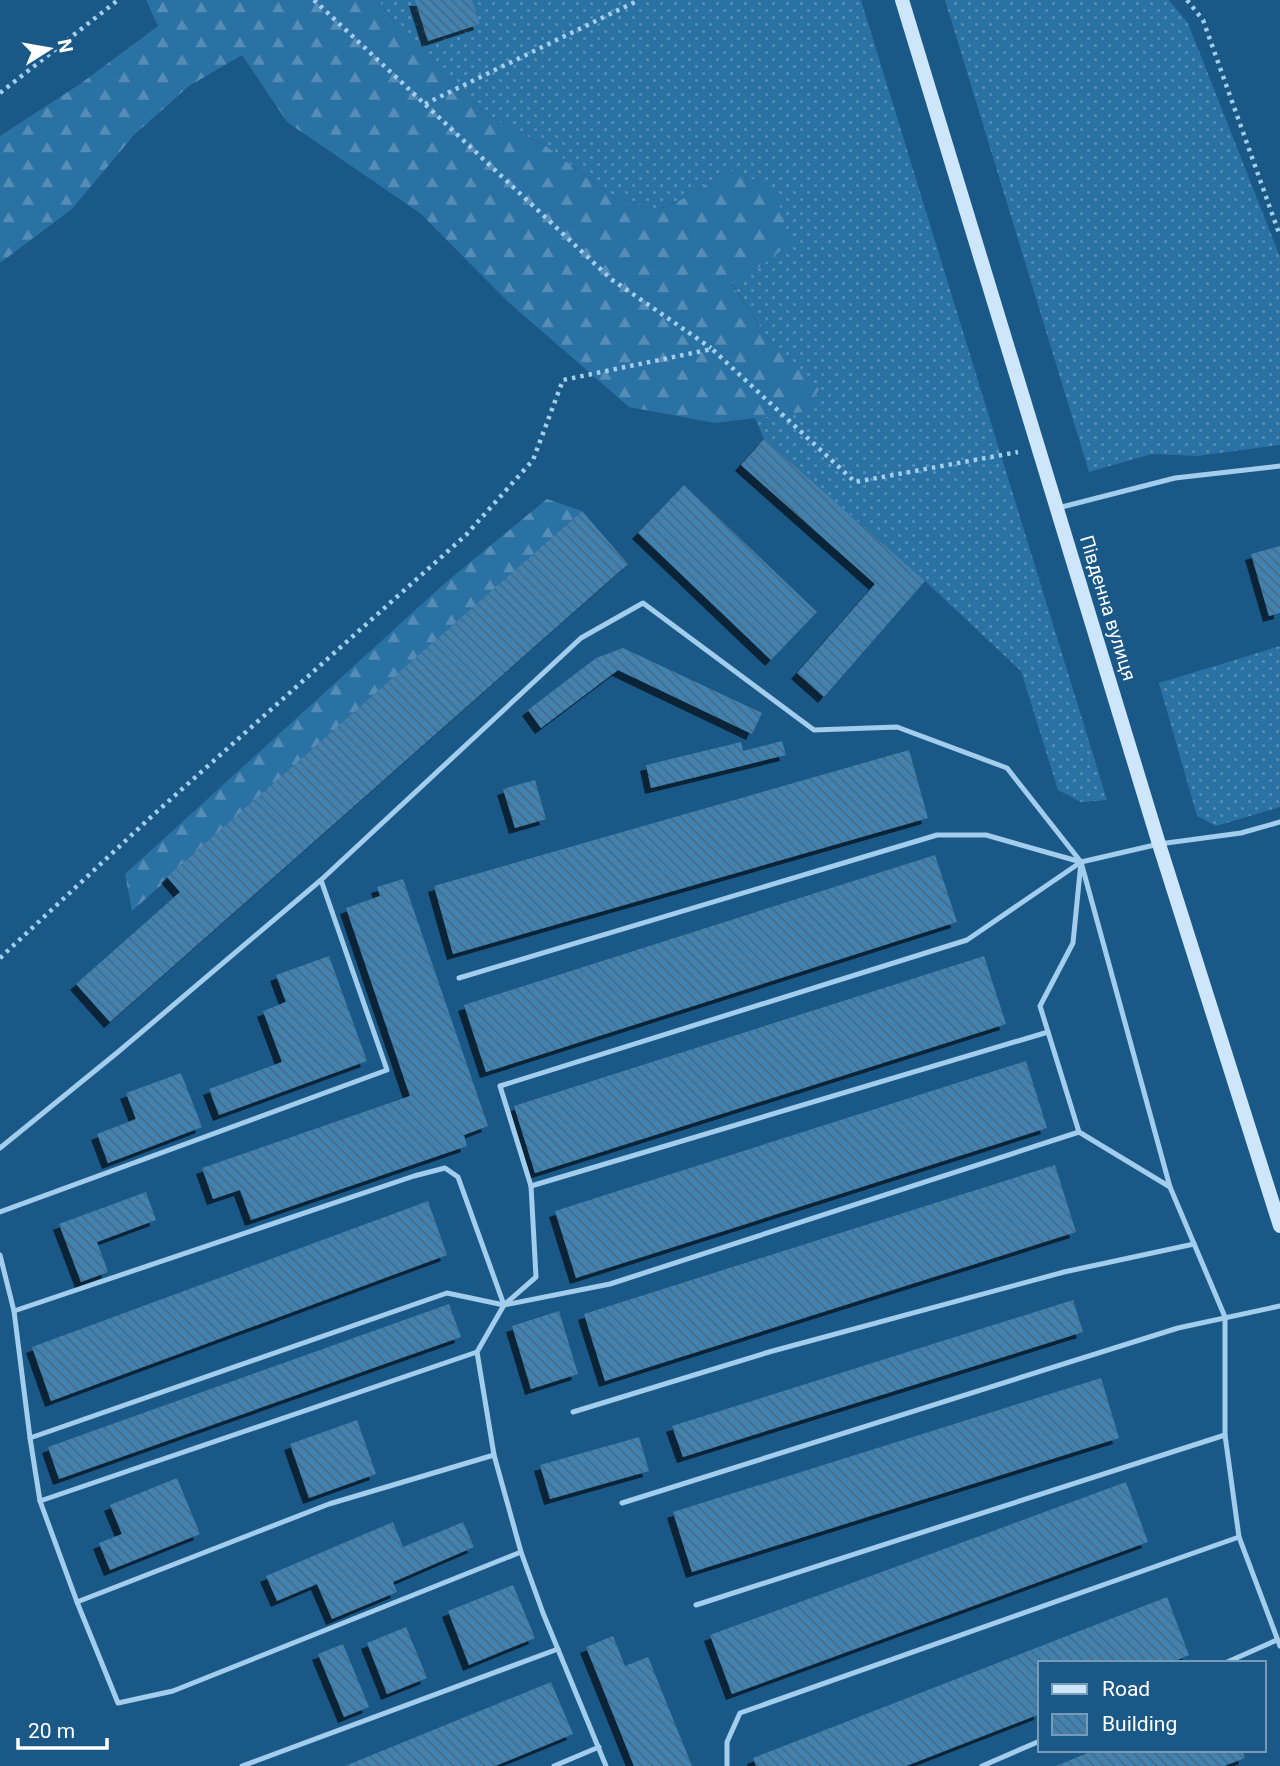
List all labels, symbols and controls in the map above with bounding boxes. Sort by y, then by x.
north arrow [14,14,84,84]
text: N [53,37,78,55]
street label: Південна вулиця [1075,533,1141,683]
legend [1038,1661,1266,1752]
text: Road [1102,1677,1150,1701]
scale bar [18,1706,107,1750]
text: Building [1102,1712,1177,1736]
text: 20 m [28,1719,75,1743]

